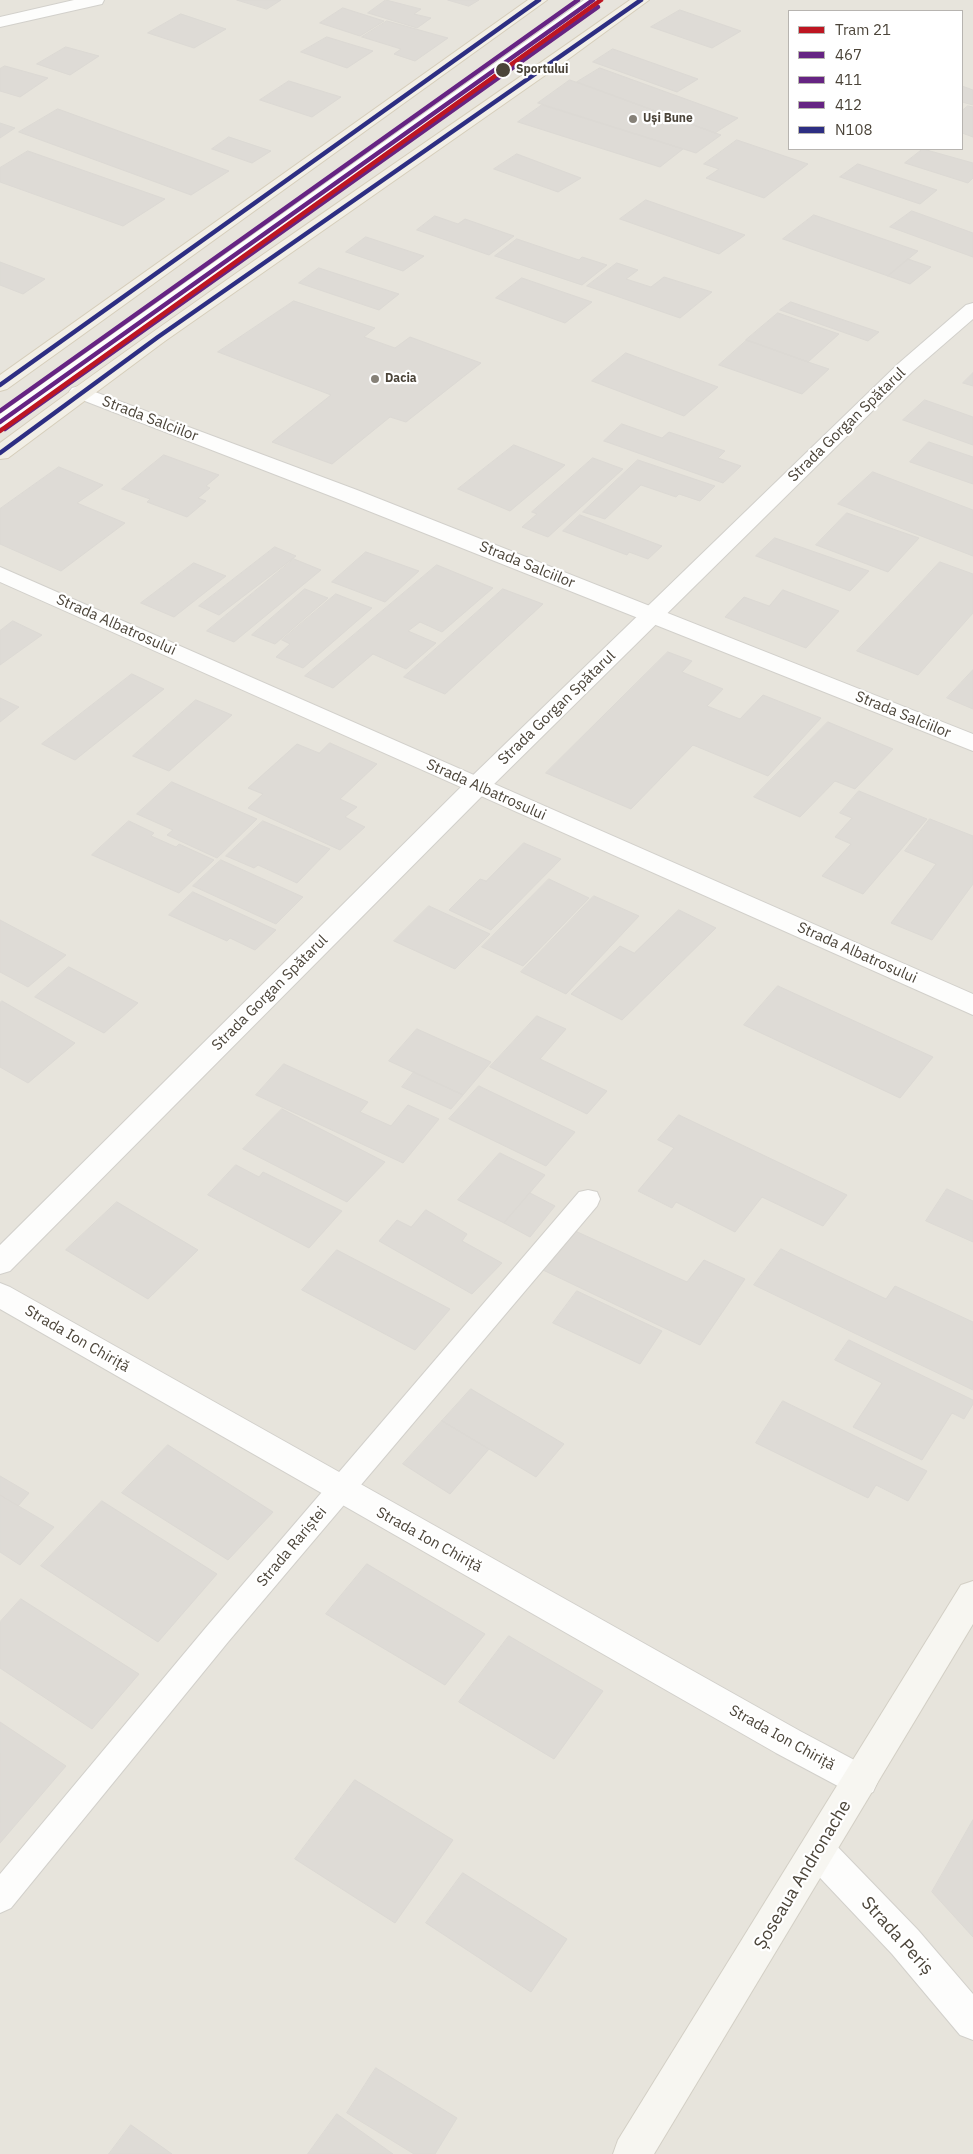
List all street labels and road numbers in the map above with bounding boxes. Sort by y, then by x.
street label: Strada Gorgan Spătarul [784,364,910,486]
street label: Strada Salciilor [99,392,201,446]
street label: Strada Salciilor [477,538,577,592]
street label: Strada Albatrosului [53,590,179,660]
street label: Strada Gorgan Spătarul [494,647,620,769]
street label: Strada Salciilor [853,688,953,742]
street label: Strada Albatrosului [423,755,549,825]
street label: Strada Albatrosului [794,918,920,988]
street label: Strada Gorgan Spătarul [208,931,332,1055]
street label: Strada Ion Chiriță [21,1302,133,1376]
street label: Strada Rariștei [253,1503,331,1591]
street label: Strada Ion Chiriță [373,1503,485,1577]
street label: Strada Ion Chiriță [726,1701,838,1775]
street label: Șoseaua Andronache [750,1796,856,1954]
street label: Strada Periș [856,1893,938,1979]

